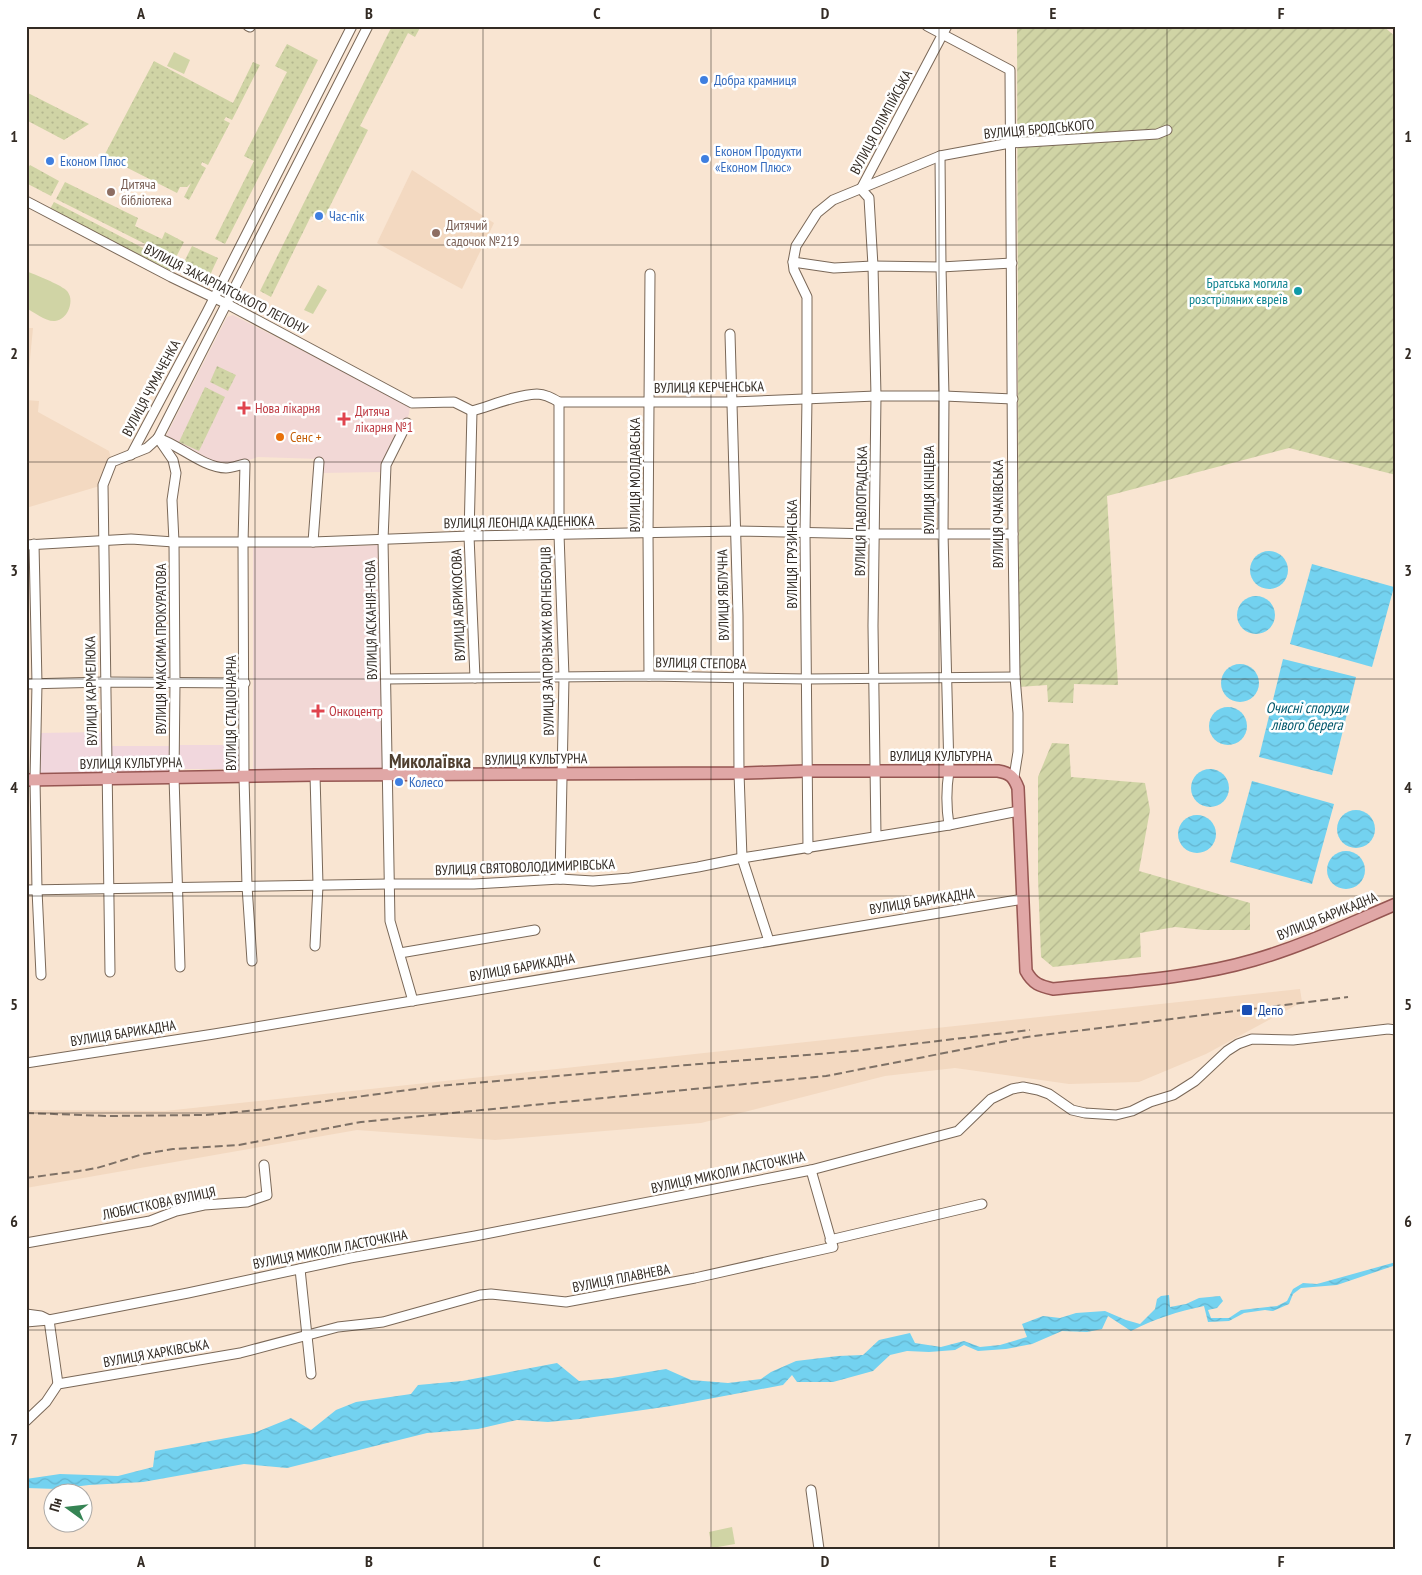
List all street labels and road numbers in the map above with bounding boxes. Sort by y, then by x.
street label: ВУЛИЦЯ ОЛІМПІЙСЬКА [846,66,916,177]
street label: ВУЛИЦЯ БРОДСЬКОГО [983,115,1095,143]
street label: ВУЛИЦЯ ЗАКАРПАТСЬКОГО ЛЕГІОНУ [141,240,311,338]
street label: ВУЛИЦЯ ЧУМАЧЕНКА [118,336,184,439]
street label: ВУЛИЦЯ КЕРЧЕНСЬКА [654,377,765,397]
street label: ВУЛИЦЯ МОЛДАВСЬКА [626,417,644,533]
street label: ВУЛИЦЯ ПАВЛОГРАДСЬКА [851,445,871,576]
street label: ВУЛИЦЯ КІНЦЕВА [920,445,938,535]
street label: ВУЛИЦЯ ОЧАКІВСЬКА [989,459,1007,568]
street label: ВУЛИЦЯ ГРУЗИНСЬКА [783,499,801,609]
street label: ВУЛИЦЯ ЛЕОНІДА КАДЕНЮКА [443,512,595,532]
street label: ВУЛИЦЯ ЗАПОРІЗЬКИХ ВОГНЕБОРЦІВ [536,546,558,736]
street label: ВУЛИЦЯ АБРИКОСОВА [447,548,469,661]
street label: ВУЛИЦЯ ЯБЛУЧНА [713,549,733,641]
street label: ВУЛИЦЯ АСКАНІЯ-НОВА [361,559,381,680]
street label: ВУЛИЦЯ МАКСИМА ПРОКУРАТОВА [152,563,170,735]
street label: ВУЛИЦЯ КАРМЕЛЮКА [81,636,101,746]
street label: ВУЛИЦЯ СТЕПОВА [655,653,747,673]
street label: ВУЛИЦЯ СТАЦІОНАРНА [222,655,240,771]
street label: ВУЛИЦЯ КУЛЬТУРНА [890,747,993,765]
street label: ВУЛИЦЯ КУЛЬТУРНА [485,749,588,769]
street label: ВУЛИЦЯ КУЛЬТУРНА [80,753,183,773]
street label: ВУЛИЦЯ СВЯТОВОЛОДИМИРІВСЬКА [435,855,616,879]
street label: ВУЛИЦЯ БАРИКАДНА [868,884,976,918]
street label: ВУЛИЦЯ БАРИКАДНА [1274,888,1380,944]
street label: ВУЛИЦЯ БАРИКАДНА [468,949,576,985]
street label: ВУЛИЦЯ БАРИКАДНА [69,1016,177,1050]
street label: ВУЛИЦЯ МИКОЛИ ЛАСТОЧКІНА [649,1147,807,1197]
street label: ЛЮБИСТКОВА ВУЛИЦЯ [100,1182,217,1224]
street label: ВУЛИЦЯ МИКОЛИ ЛАСТОЧКІНА [251,1225,409,1273]
street label: ВУЛИЦЯ ПЛАВНЕВА [571,1260,672,1296]
street label: ВУЛИЦЯ ХАРКІВСЬКА [102,1335,211,1371]

